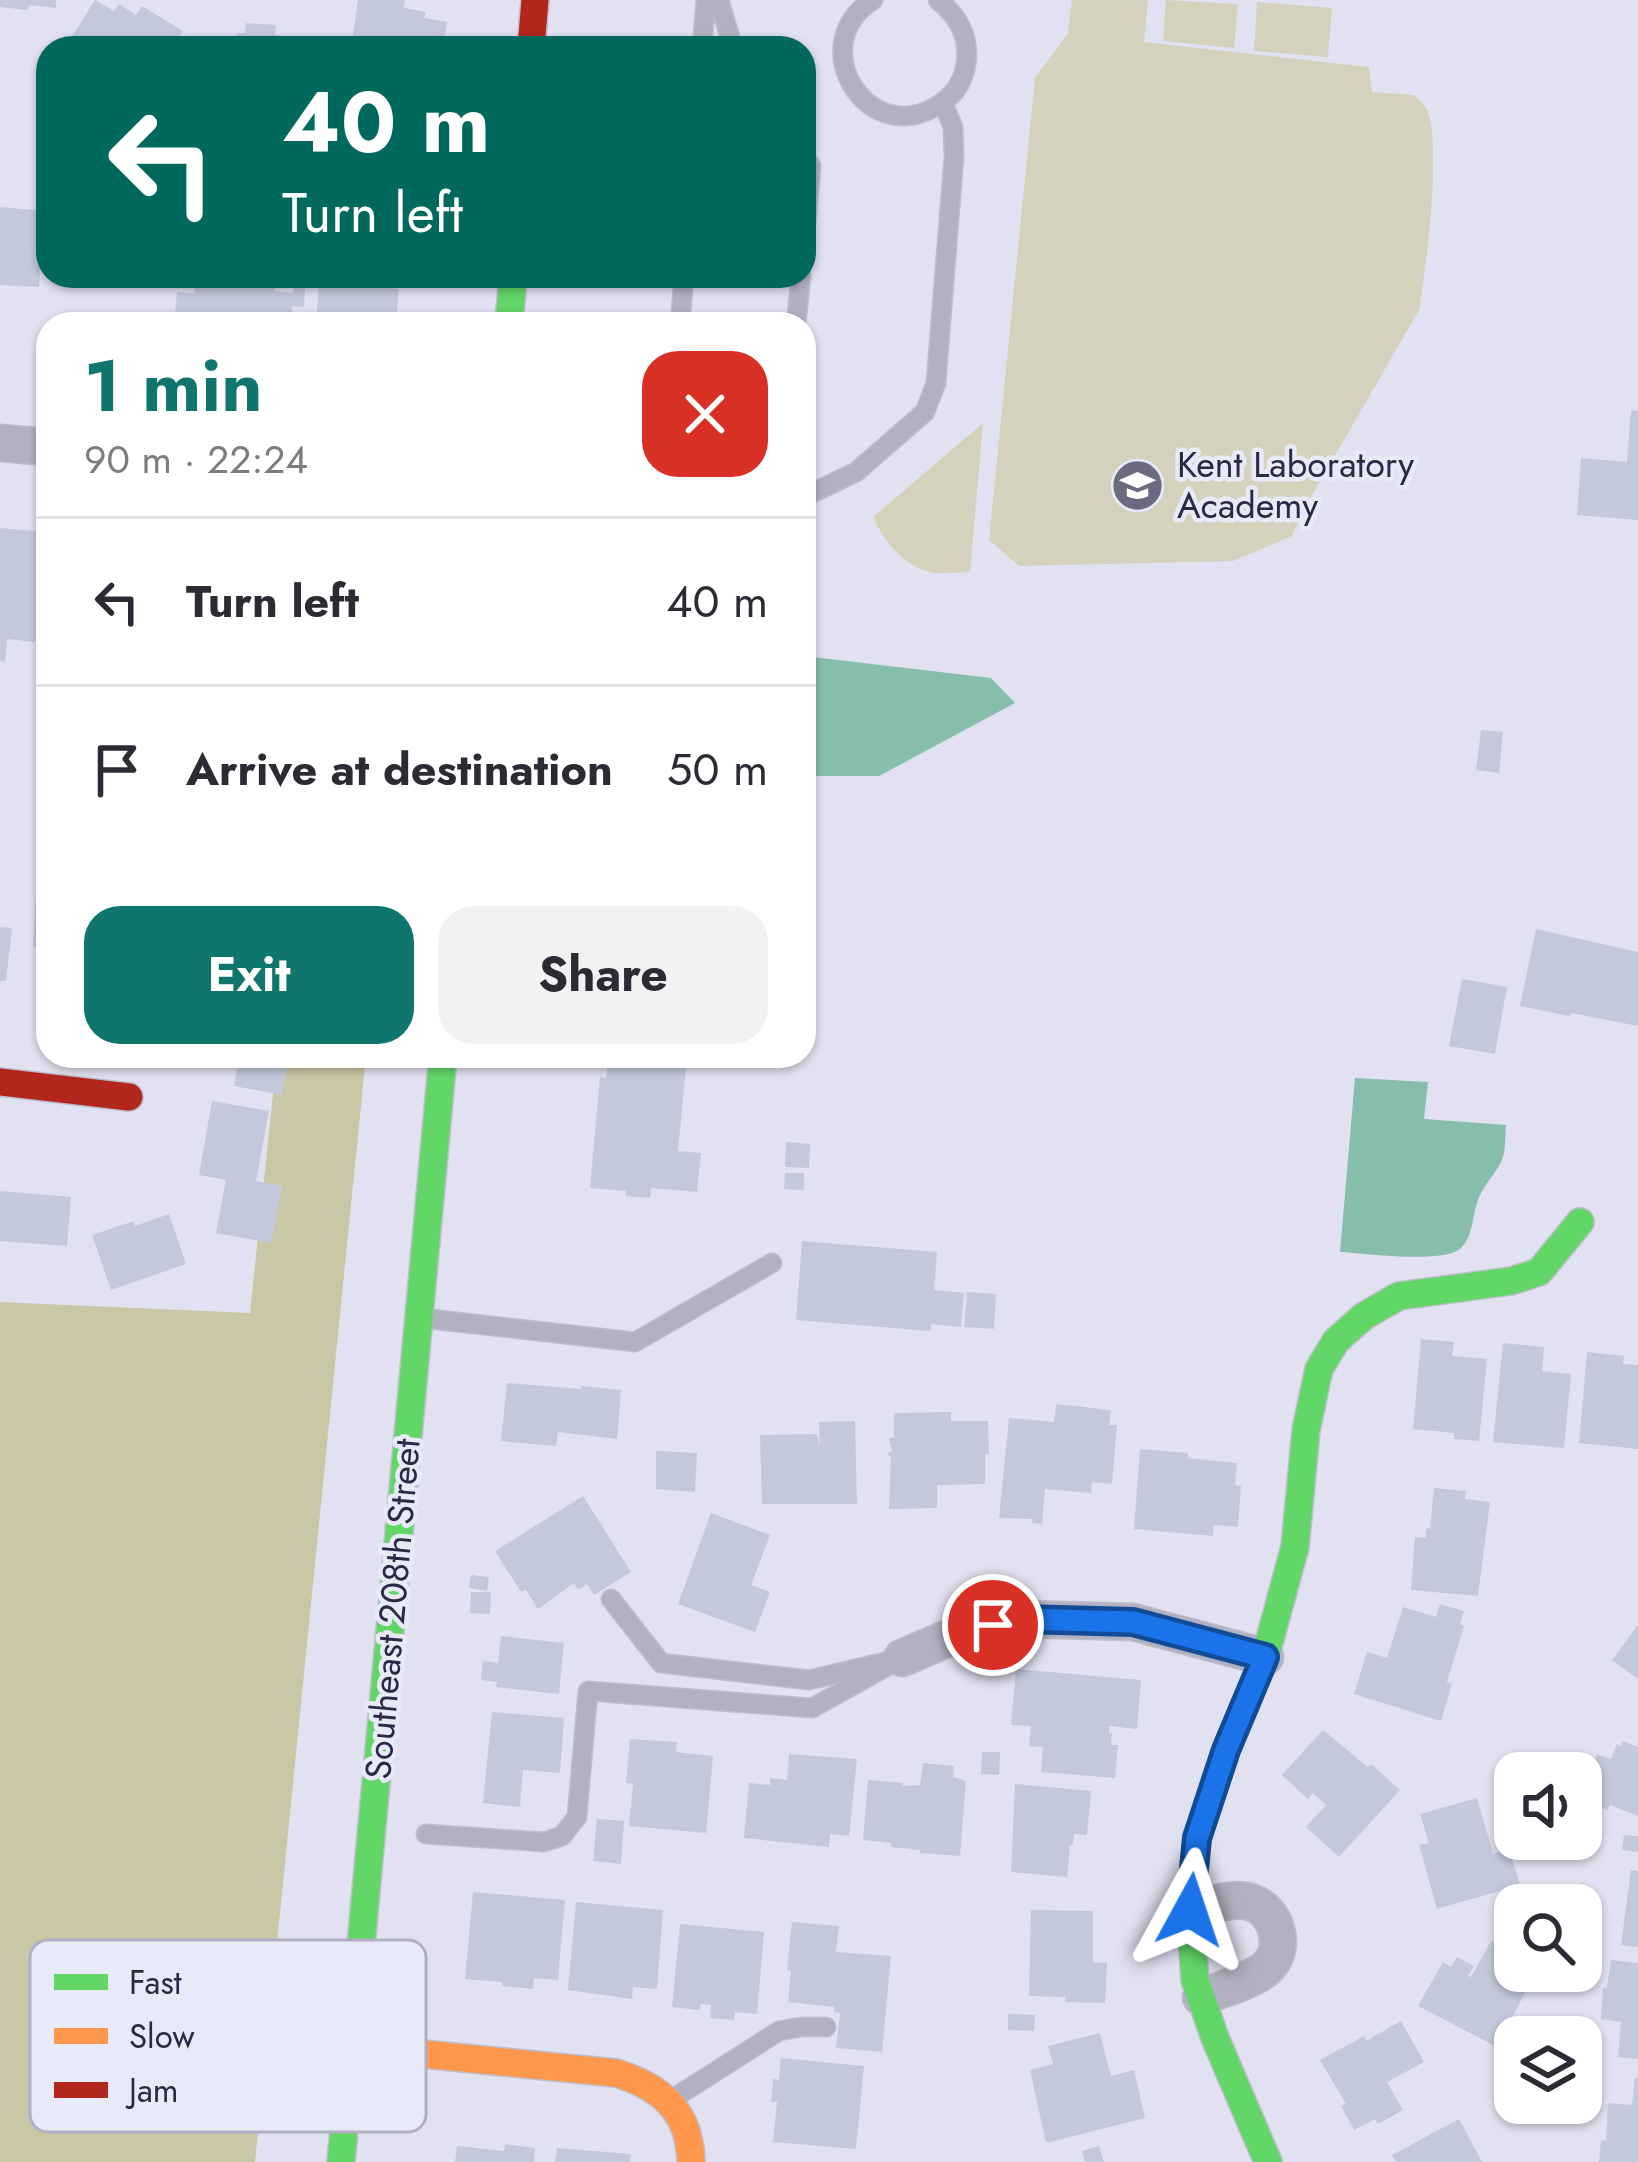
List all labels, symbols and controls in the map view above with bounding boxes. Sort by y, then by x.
text: 40 m [282,62,490,184]
icon: left [84,84,240,240]
text: Turn left [282,174,463,252]
text: 1 min [84,334,263,438]
button: close [642,351,768,477]
text: 90 m · 22:24 [84,431,308,488]
place label: Kent Laboratory Academy [1177,438,1414,531]
school or university icon: Kent Laboratory Academy [1110,457,1166,513]
icon: left [84,569,150,635]
text: Turn left [186,569,359,634]
text: 40 m [666,569,768,634]
icon: arrive [84,737,150,803]
text: Arrive at destination [186,737,613,802]
text: 50 m [667,737,768,802]
button: Exit [84,906,414,1044]
button: Share [438,906,768,1044]
street label: Southeast 208th Street [351,1436,433,1781]
pin [942,1574,1044,1676]
icon: arrive [960,1592,1026,1658]
map controls [1494,1752,1602,2124]
button: sound [1494,1752,1602,1860]
position arrow [1127,1847,1253,1973]
button: search [1494,1884,1602,1992]
legend [30,1940,426,2132]
text: Fast [129,1959,182,2006]
text: Slow [129,2013,195,2060]
button: layers [1494,2016,1602,2124]
text: Jam [125,2067,179,2114]

